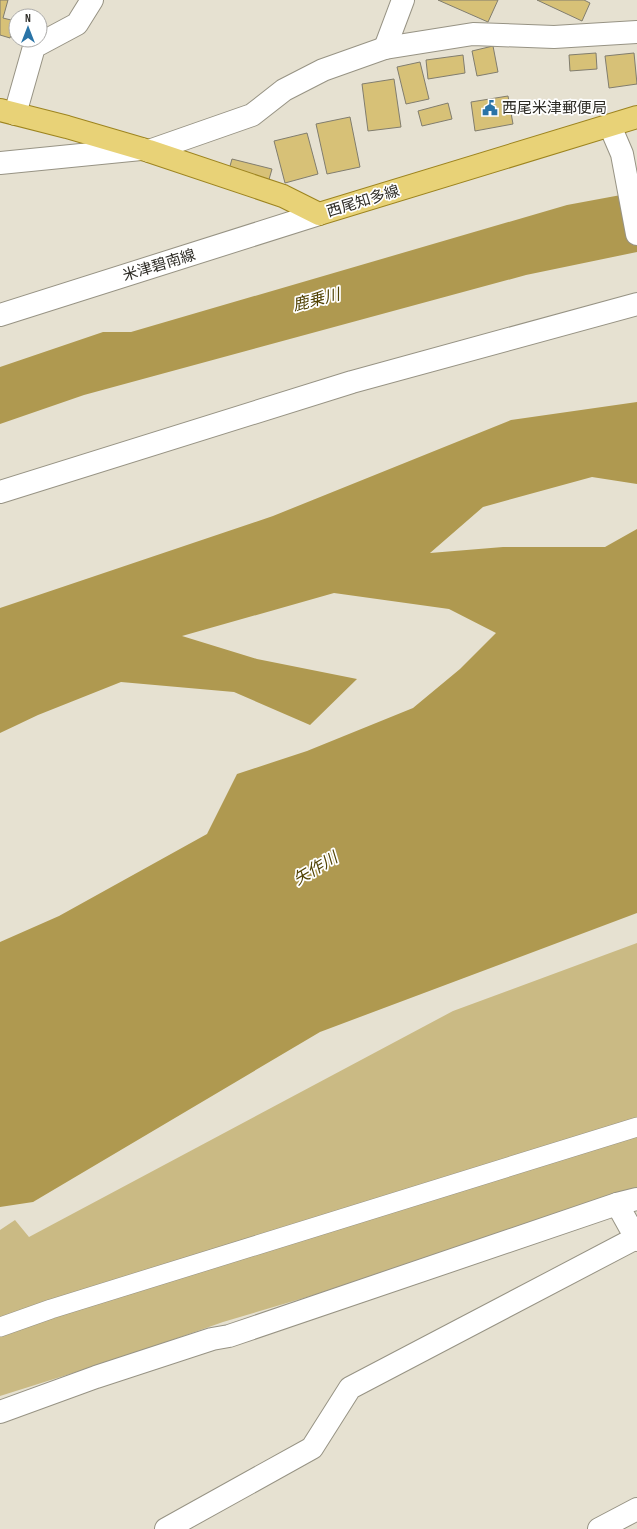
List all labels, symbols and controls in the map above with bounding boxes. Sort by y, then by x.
north arrow [8,8,48,48]
text: N [25,12,31,25]
public building icon: 西尾米津郵便局 [481,99,499,117]
place label: 西尾米津郵便局 [502,99,607,118]
street label: 西尾知多線 [324,181,402,222]
street label: 米津碧南線 [120,245,198,286]
water label: 鹿乗川 [291,285,344,315]
water label: 矢作川 [290,848,343,890]

